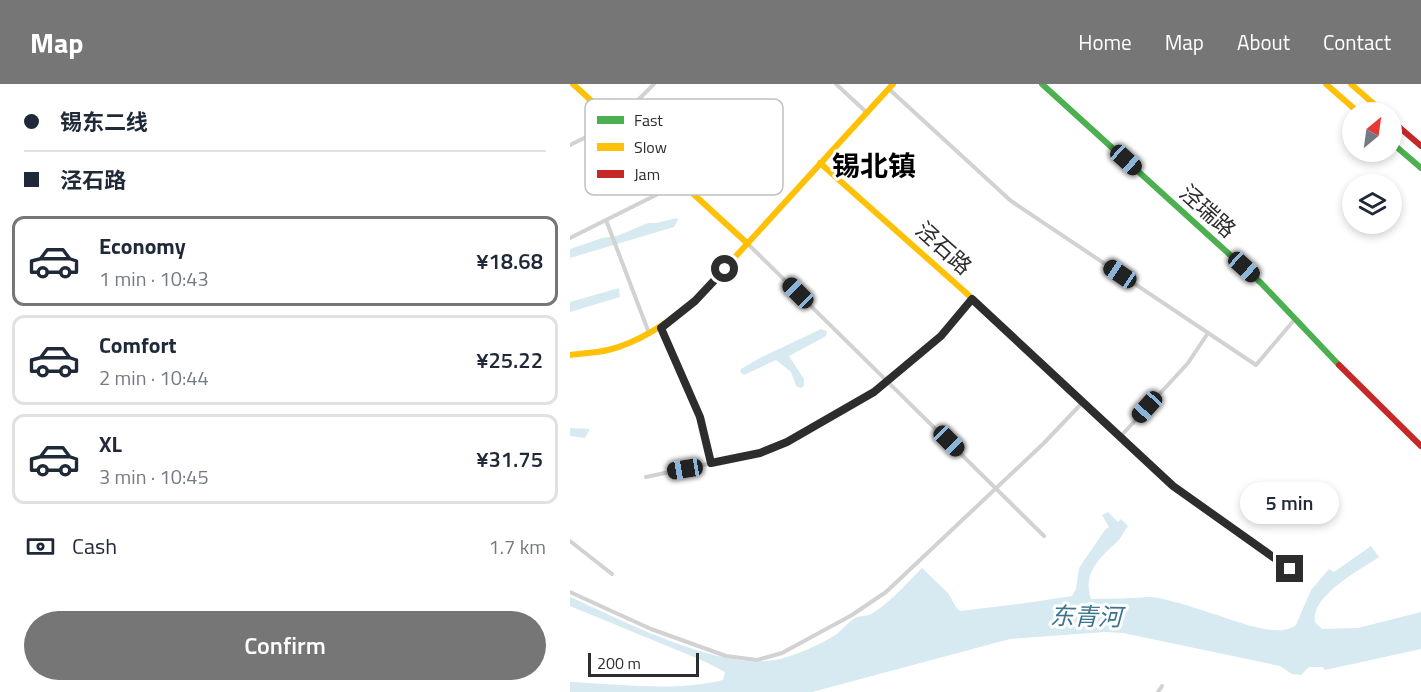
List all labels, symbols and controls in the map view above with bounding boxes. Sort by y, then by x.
text: Map [30,21,84,64]
text: Home [1078,26,1132,58]
text: Map [1165,26,1204,58]
text: About [1237,26,1290,58]
text: Contact [1323,26,1391,58]
legend [585,99,783,195]
north arrow [1342,102,1402,162]
map controls [1342,102,1402,234]
text: 锡东二线 [60,105,148,139]
text: Fast [634,108,663,132]
text: Slow [634,135,667,159]
car [1107,141,1145,179]
district label: 锡北镇 [832,144,916,187]
text: Jam [634,162,660,186]
text: 泾石路 [60,163,126,197]
button: layers [1342,174,1402,234]
street label: 泾瑞路 [1172,176,1244,246]
street label: 泾石路 [908,213,980,283]
text: Economy [99,229,186,263]
icon: car [27,234,81,288]
text: ¥18.68 [476,244,543,278]
car [1225,248,1263,286]
route start [711,255,738,282]
car [1100,256,1140,292]
text: 1 min · 10:43 [99,263,209,294]
car [779,274,817,312]
text: Comfort [99,328,177,362]
icon: car [27,333,81,387]
text: ¥25.22 [476,343,543,377]
text: 2 min · 10:44 [99,362,209,393]
car [1128,388,1166,426]
car [930,422,968,460]
text: XL [99,427,122,461]
icon: car [27,432,81,486]
text: ¥31.75 [476,442,543,476]
car [666,457,704,481]
text: 3 min · 10:45 [99,461,209,492]
callout: 5 min [1240,482,1340,524]
text: 5 min [1265,487,1314,518]
text: Cash [72,529,117,563]
icon: cash [24,530,57,563]
text: 1.7 km [489,531,546,562]
route end [1276,555,1303,582]
water label: 东青河 [1050,597,1126,635]
button: Confirm [24,611,546,680]
scale bar [588,650,699,678]
text: 200 m [597,651,641,675]

